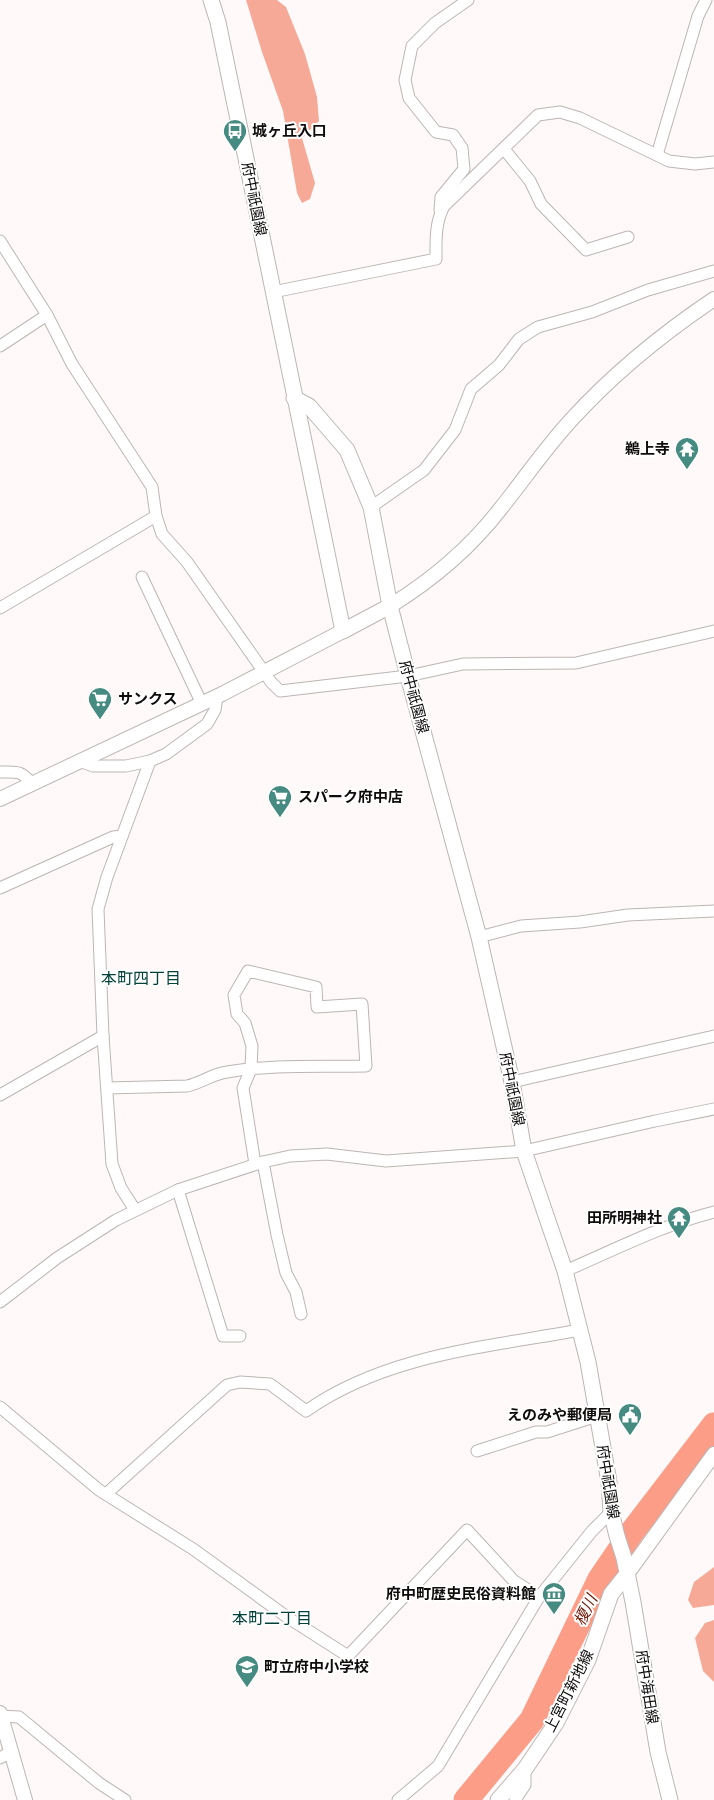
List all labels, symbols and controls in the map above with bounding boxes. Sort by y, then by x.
bus stop icon: 城ヶ丘入口 [222,118,248,152]
place label: 城ヶ丘入口 [252,120,327,141]
street label: 府中祇園線 [237,160,272,238]
temple icon: 鵜上寺 [674,436,700,470]
place label: 鵜上寺 [625,438,670,459]
street label: 府中祇園線 [395,658,434,736]
supermarket icon: サンクス [87,686,113,720]
place label: サンクス [118,688,178,709]
supermarket icon: スパーク府中店 [267,784,293,818]
place label: スパーク府中店 [298,786,403,807]
district label: 本町四丁目 [101,967,181,990]
street label: 府中祇園線 [495,1050,530,1128]
temple icon: 田所明神社 [666,1205,692,1239]
place label: 田所明神社 [587,1207,662,1228]
public building icon: えのみや郵便局 [617,1402,643,1436]
place label: えのみや郵便局 [507,1404,612,1425]
street label: 府中祇園線 [592,1443,625,1521]
museum icon: 府中町歴史民俗資料館 [541,1581,567,1615]
place label: 府中町歴史民俗資料館 [386,1583,536,1604]
water label: 榎川 [568,1589,604,1630]
district label: 本町二丁目 [232,1607,312,1630]
street label: 上宮町新地線 [539,1646,598,1736]
street label: 府中海田線 [631,1648,664,1726]
school or university icon: 町立府中小学校 [234,1654,260,1688]
place label: 町立府中小学校 [264,1656,369,1677]

